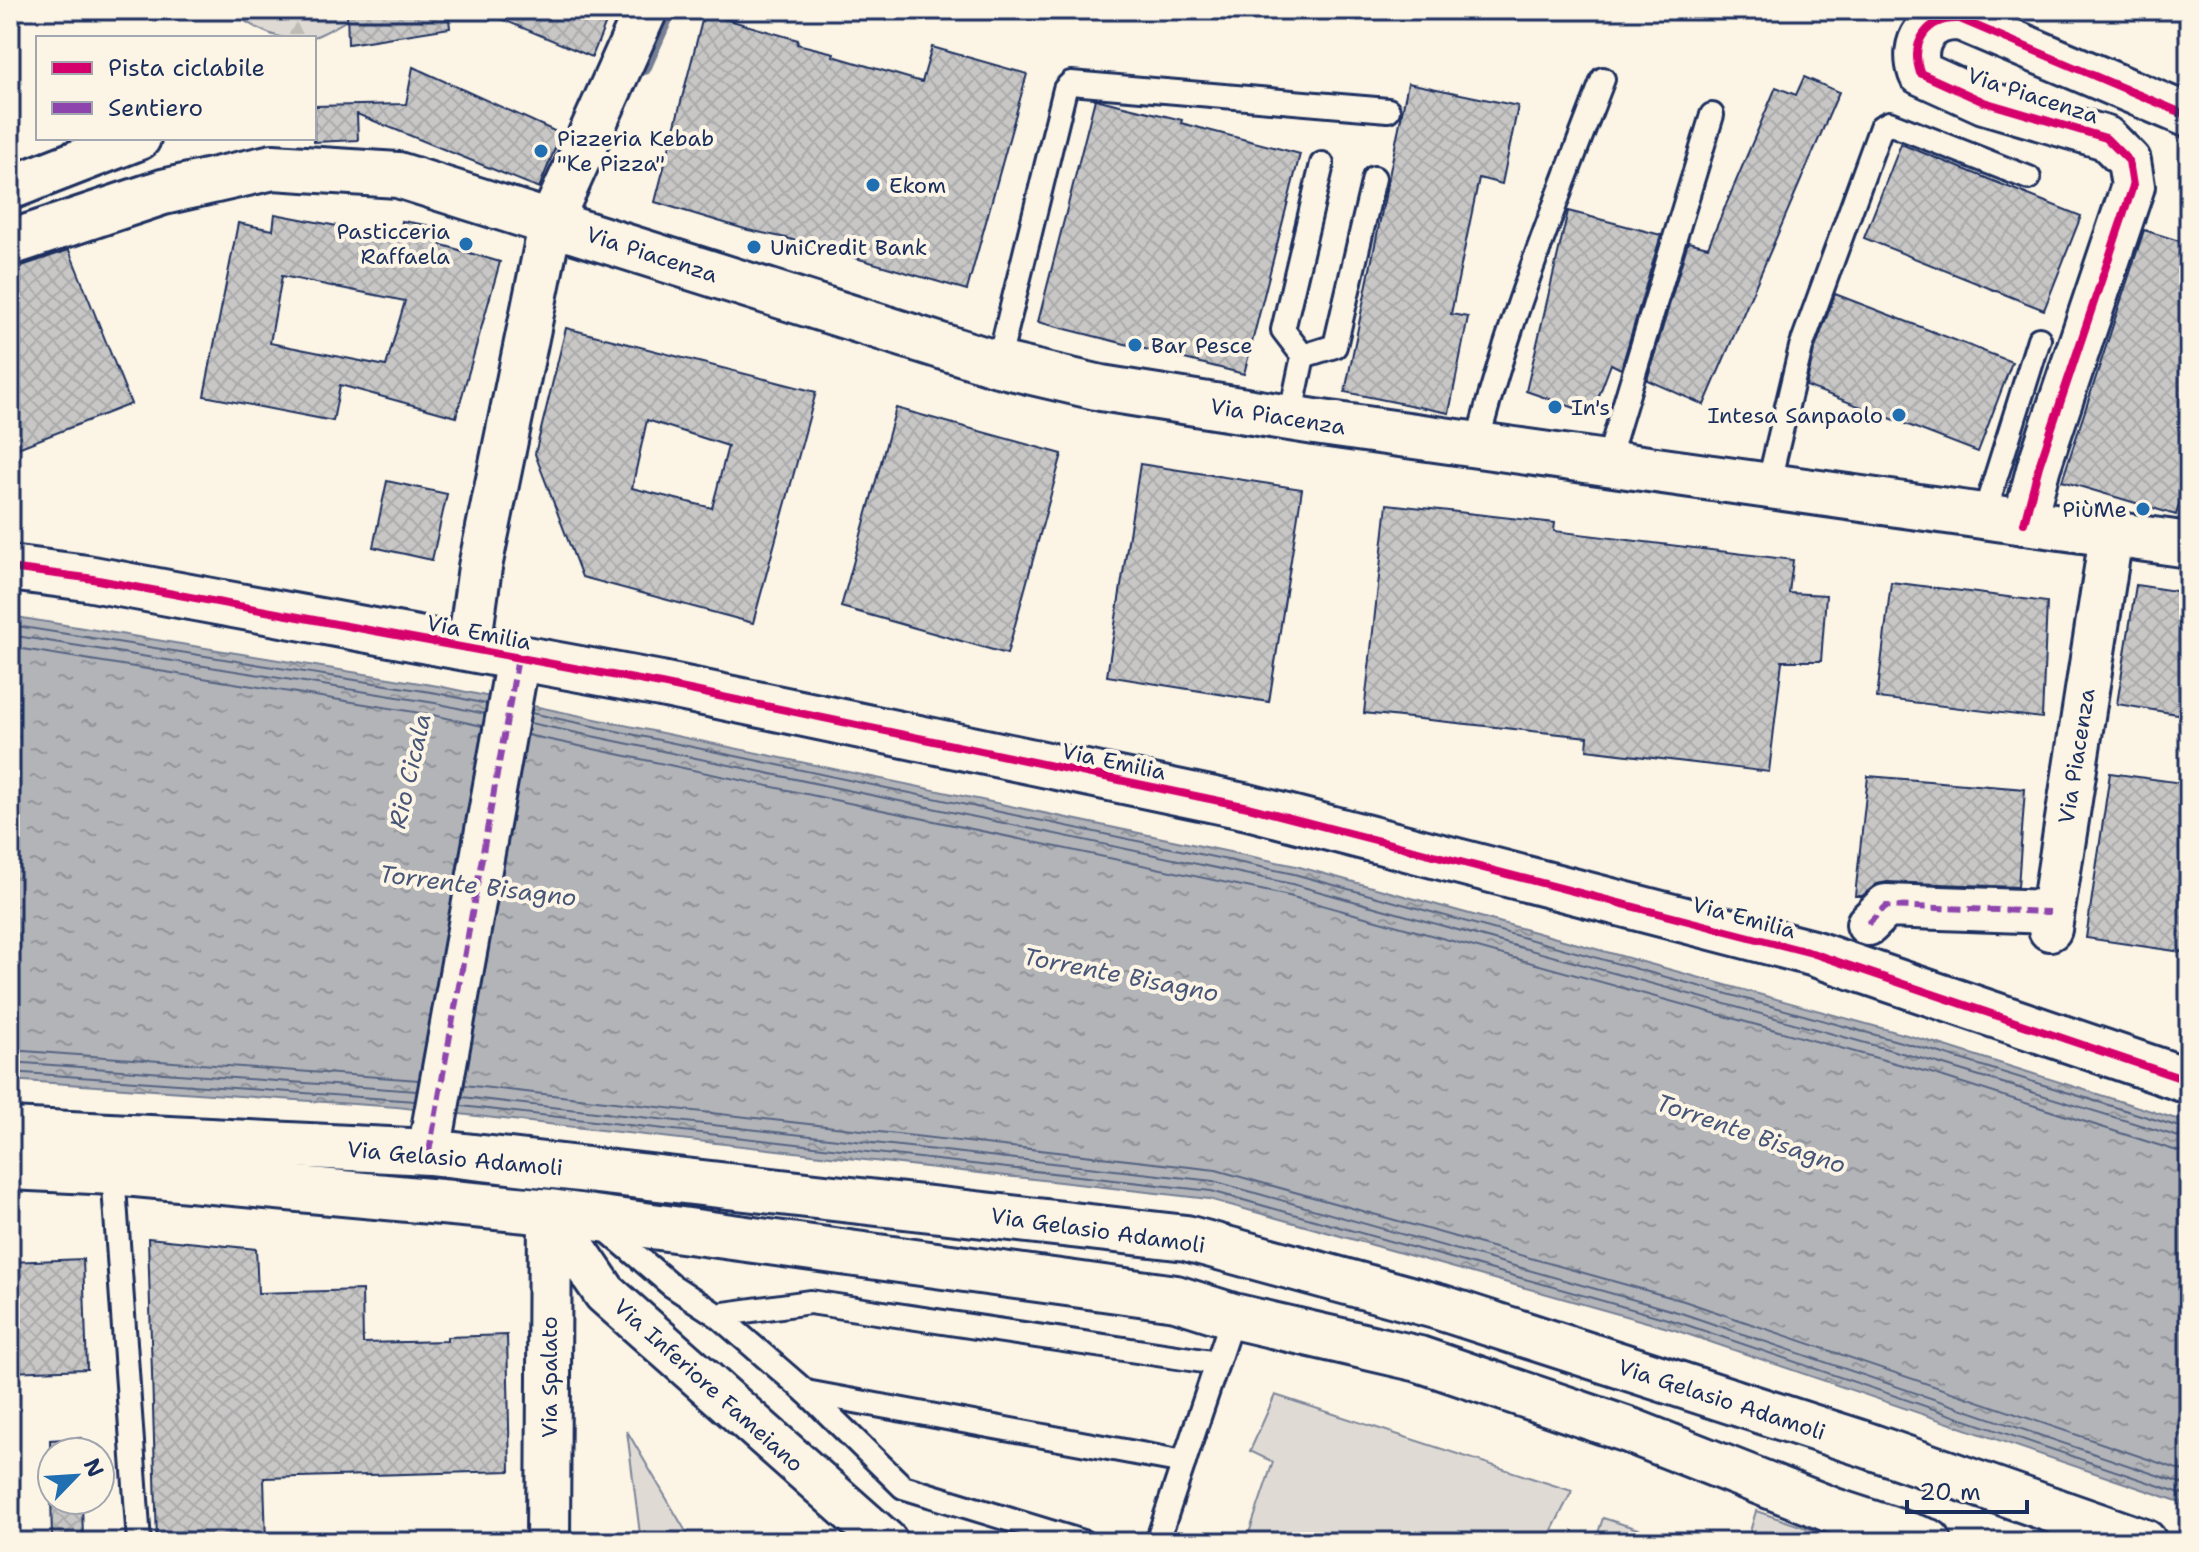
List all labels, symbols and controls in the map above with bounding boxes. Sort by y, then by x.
legend [36,36,316,140]
text: Pista ciclabile [108,52,265,84]
street label: Via Piacenza [1963,61,2103,130]
text: Sentiero [108,92,203,124]
place label: Pizzeria Kebab "Ke Pizza" [557,124,714,178]
marker: Pizzeria Kebab "Ke Pizza" [532,142,550,160]
place label: Ekom [889,171,946,200]
marker: Ekom [864,176,882,194]
place label: Pasticceria Raffaela [337,217,450,271]
street label: Via Piacenza [582,220,722,289]
place label: UniCredit Bank [770,233,927,262]
marker: Pasticceria Raffaela [457,235,475,253]
marker: UniCredit Bank [745,238,763,256]
place label: Bar Pesce [1151,331,1253,360]
marker: Bar Pesce [1126,336,1144,354]
street label: Via Piacenza [1208,391,1348,442]
place label: In's [1571,393,1610,422]
marker: In's [1546,398,1564,416]
place label: Intesa Sanpaolo [1707,401,1883,430]
marker: Intesa Sanpaolo [1890,406,1908,424]
place label: PiùMe [2062,495,2127,524]
marker: PiùMe [2134,500,2152,518]
street label: Via Emilia [424,608,534,657]
street label: Via Piacenza [2051,686,2102,826]
water label: Rio Cicala [381,710,439,832]
street label: Via Emilia [1059,736,1169,787]
water label: Torrente Bisagno [378,858,578,914]
street label: Via Emilia [1689,890,1799,945]
water label: Torrente Bisagno [1021,940,1221,1010]
water label: Torrente Bisagno [1652,1087,1850,1181]
street label: Via Gelasio Adamoli [346,1135,564,1182]
street label: Via Gelasio Adamoli [989,1201,1207,1260]
street label: Via Inferiore Fameiano [608,1292,810,1478]
street label: Via Spalato [535,1316,564,1438]
street label: Via Gelasio Adamoli [1614,1352,1829,1447]
north arrow [36,1436,116,1516]
text: N [77,1454,110,1482]
scale bar [1907,1464,2027,1514]
text: 20 m [1919,1476,1981,1508]

